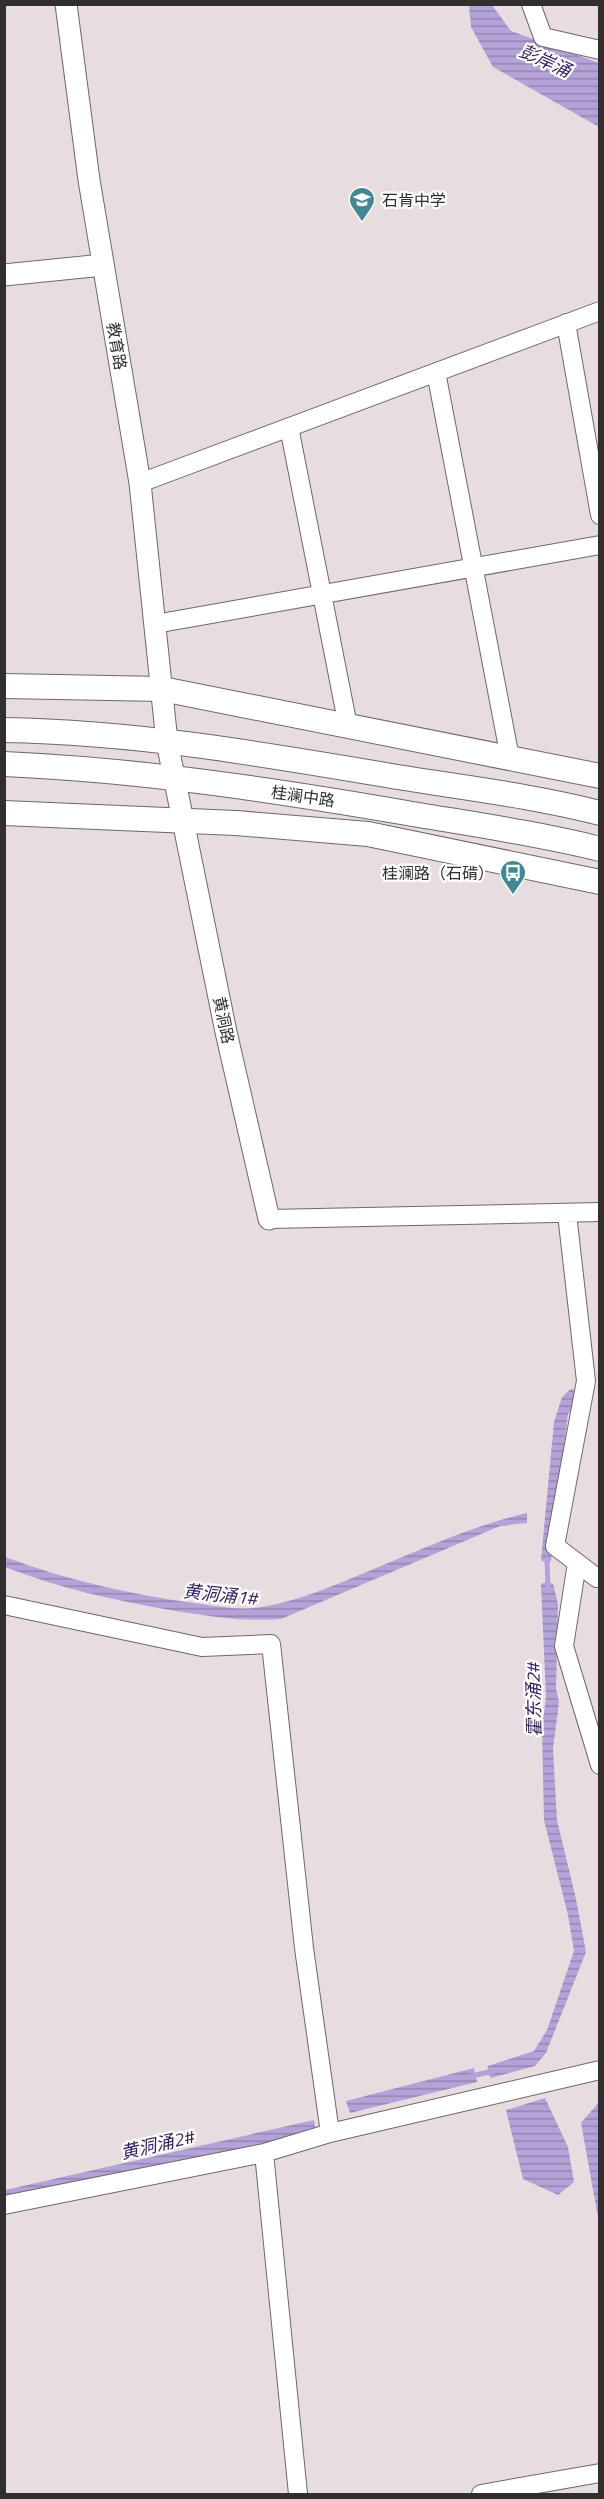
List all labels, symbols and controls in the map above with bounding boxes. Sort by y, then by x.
water label: 彭岸涌 [515,37,577,85]
school or university icon: 石肯中学 [347,185,377,223]
place label: 石肯中学 [382,188,446,212]
street label: 教育路 [101,320,133,372]
street label: 桂澜中路 [270,780,336,812]
bus stop icon: 桂澜路（石𬒔） [498,858,528,896]
place label: 桂澜路（石𬒔） [382,861,494,885]
street label: 黄洞路 [207,994,241,1046]
water label: 黄洞涌1# [182,1577,260,1612]
water label: 霍东涌2# [519,1661,548,1737]
water label: 黄洞涌2# [118,2123,198,2166]

